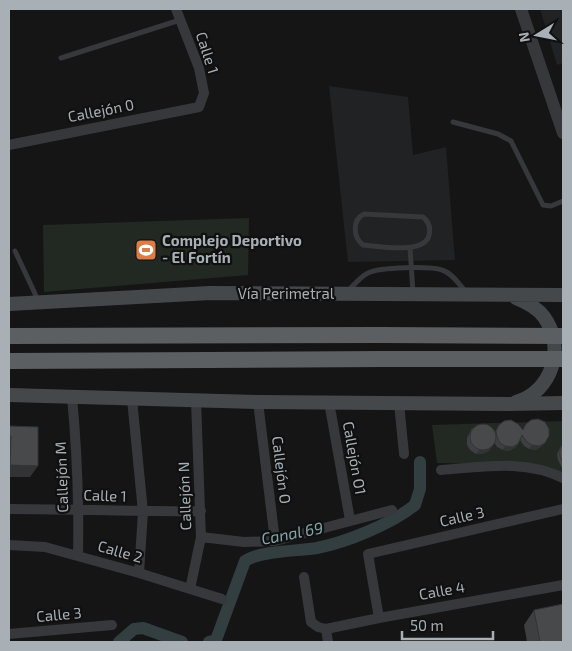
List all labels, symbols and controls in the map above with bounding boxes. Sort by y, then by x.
north arrow [512,10,562,60]
street label: Calle 1 [193,29,223,76]
text: N [514,31,533,44]
street label: Callejón 0 [66,95,136,126]
place label: Complejo Deportivo - El Fortín [162,231,302,266]
sports icon: Complejo Deportivo - El Fortín [134,238,158,262]
street label: Vía Perimetral [238,284,335,302]
street label: Callejón O1 [339,420,370,496]
street label: Callejón O [268,435,295,505]
street label: Callejón M [51,441,72,513]
street label: Callejón N [174,461,195,531]
street label: Calle 1 [83,485,127,505]
street label: Calle 3 [438,502,486,530]
water label: Canal 69 [259,517,324,548]
street label: Calle 2 [96,536,145,566]
street label: Calle 4 [417,577,466,603]
street label: Calle 3 [35,603,82,625]
scale bar [402,608,493,640]
text: 50 m [410,616,444,634]

